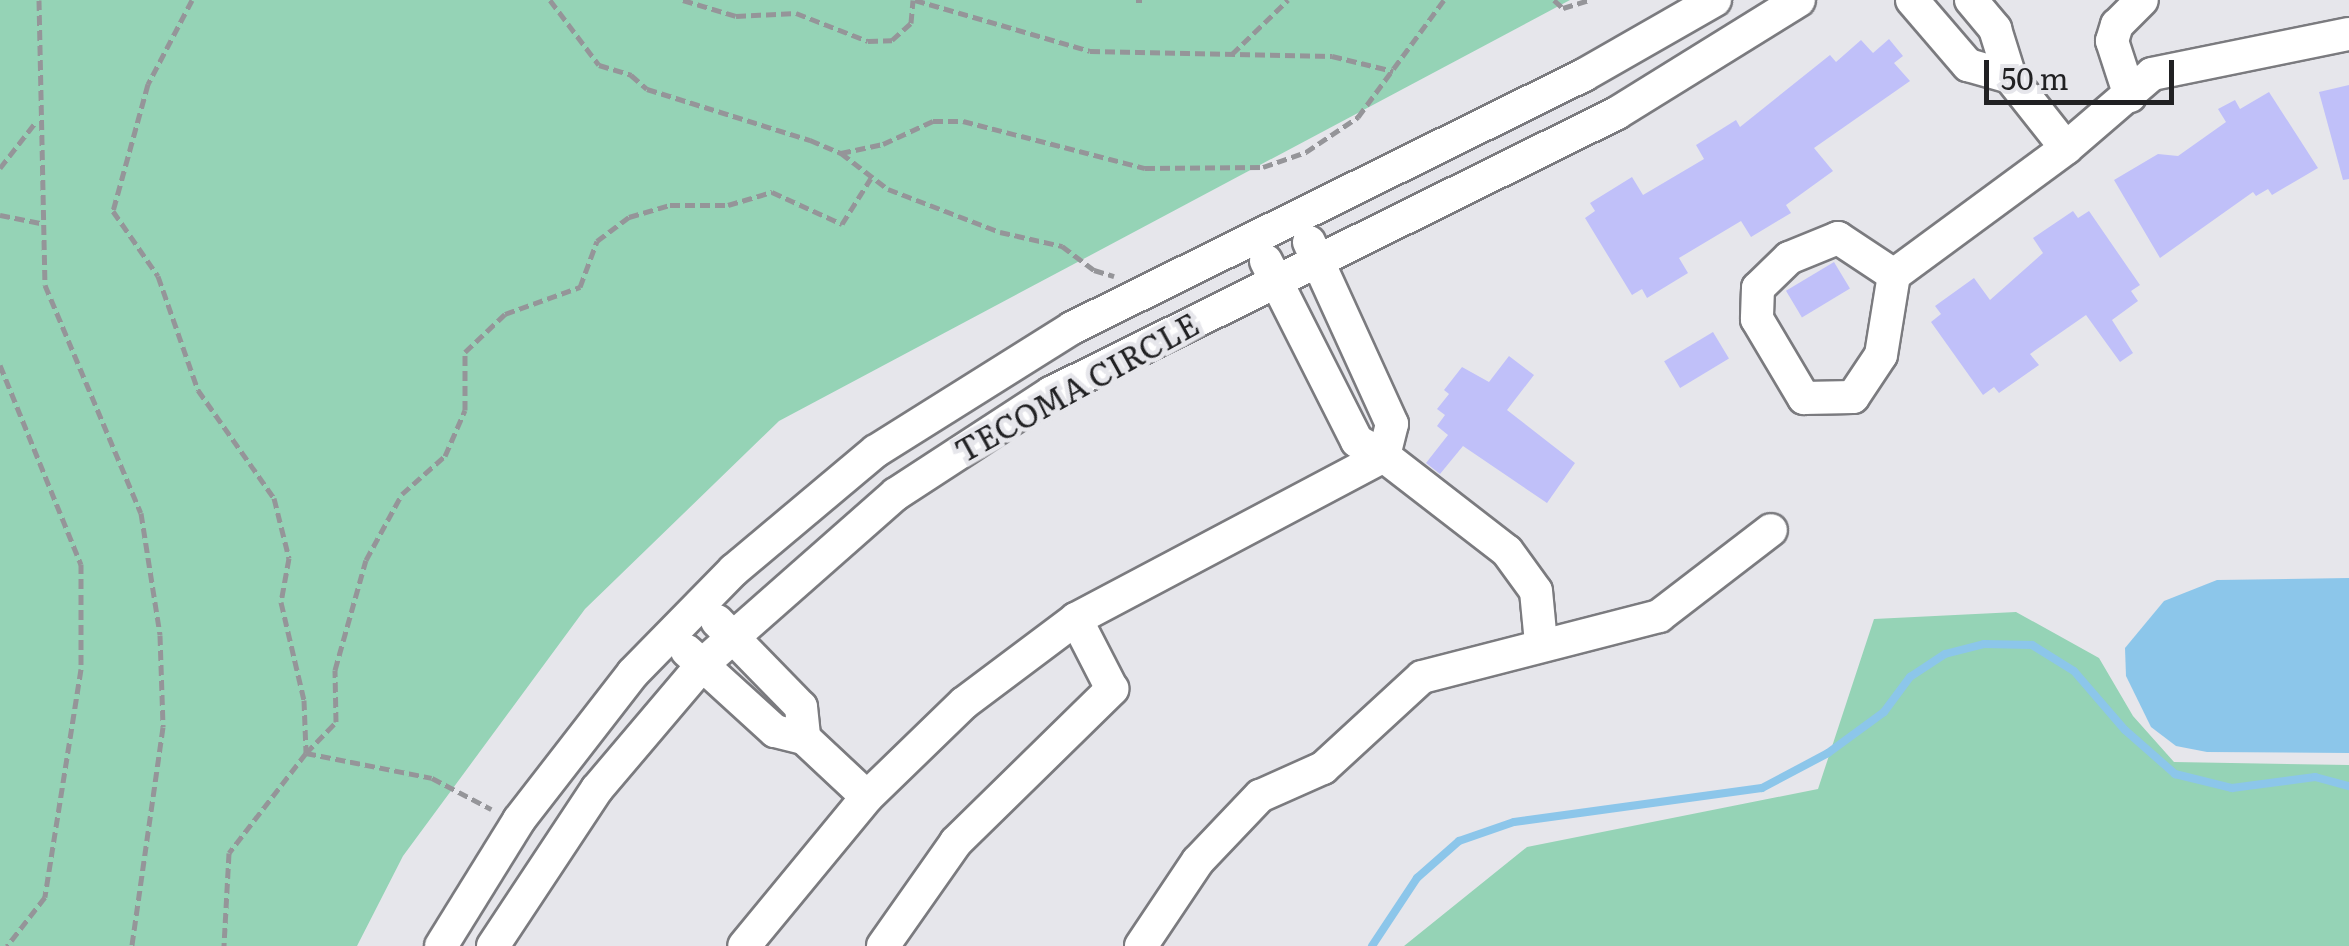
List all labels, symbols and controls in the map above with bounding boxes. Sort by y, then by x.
scale bar [1989,40,2179,102]
text: 50 m [2001,55,2069,99]
street label: TECOMA CIRCLE [948,303,1204,469]

